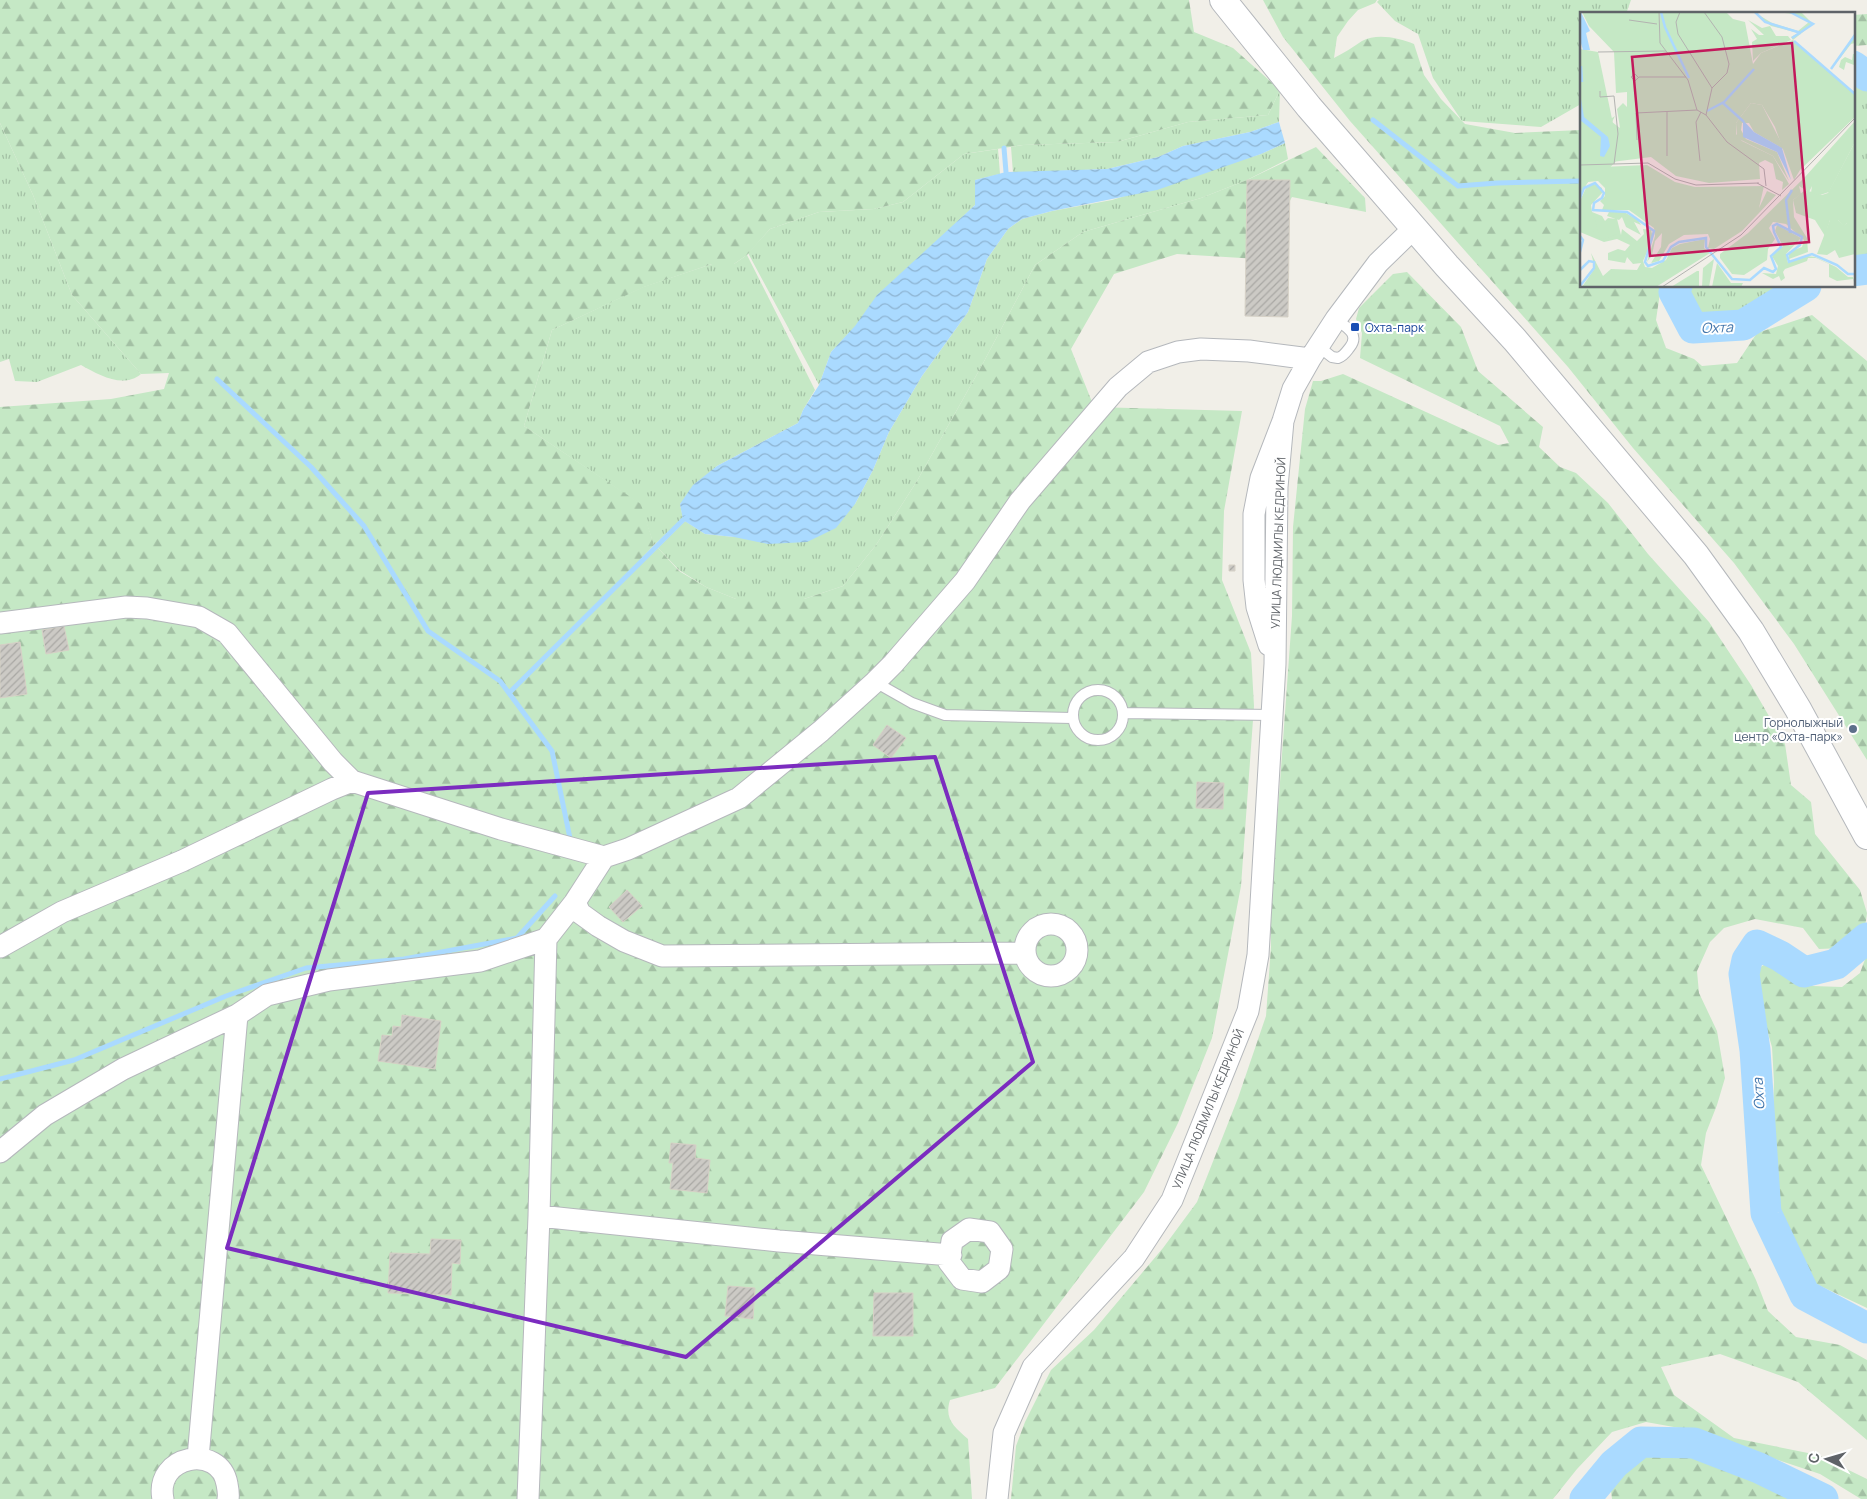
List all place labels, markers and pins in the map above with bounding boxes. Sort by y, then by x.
place label: Охта-парк [1365,319,1425,336]
marker: Охта-парк [1349,321,1361,333]
place label: Горнолыжный центр «Охта-парк» [1734,714,1843,745]
marker: Горнолыжный центр «Охта-парк» [1847,723,1859,735]

